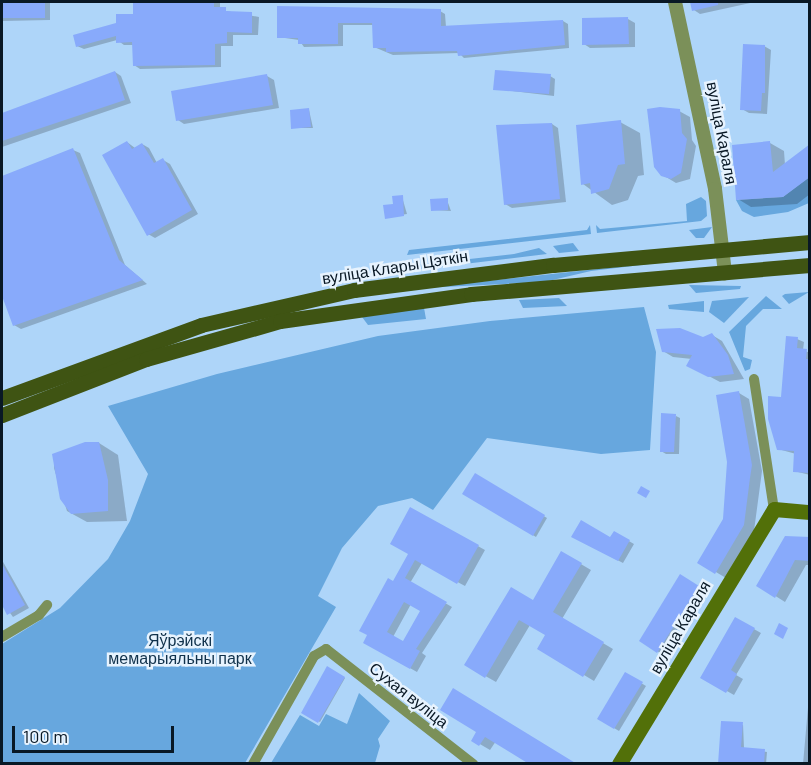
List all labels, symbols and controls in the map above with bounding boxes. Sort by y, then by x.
street label: вуліца Караля [703,80,741,186]
street label: вуліца Клары Цэткін [321,246,469,288]
street label: вуліца Караля [646,577,714,677]
park label: Яўрэйскі мемарыяльны парк [108,630,252,668]
street label: Сухая вуліца [366,658,452,732]
scale bar [15,714,177,752]
text: 100 m [23,725,68,747]

